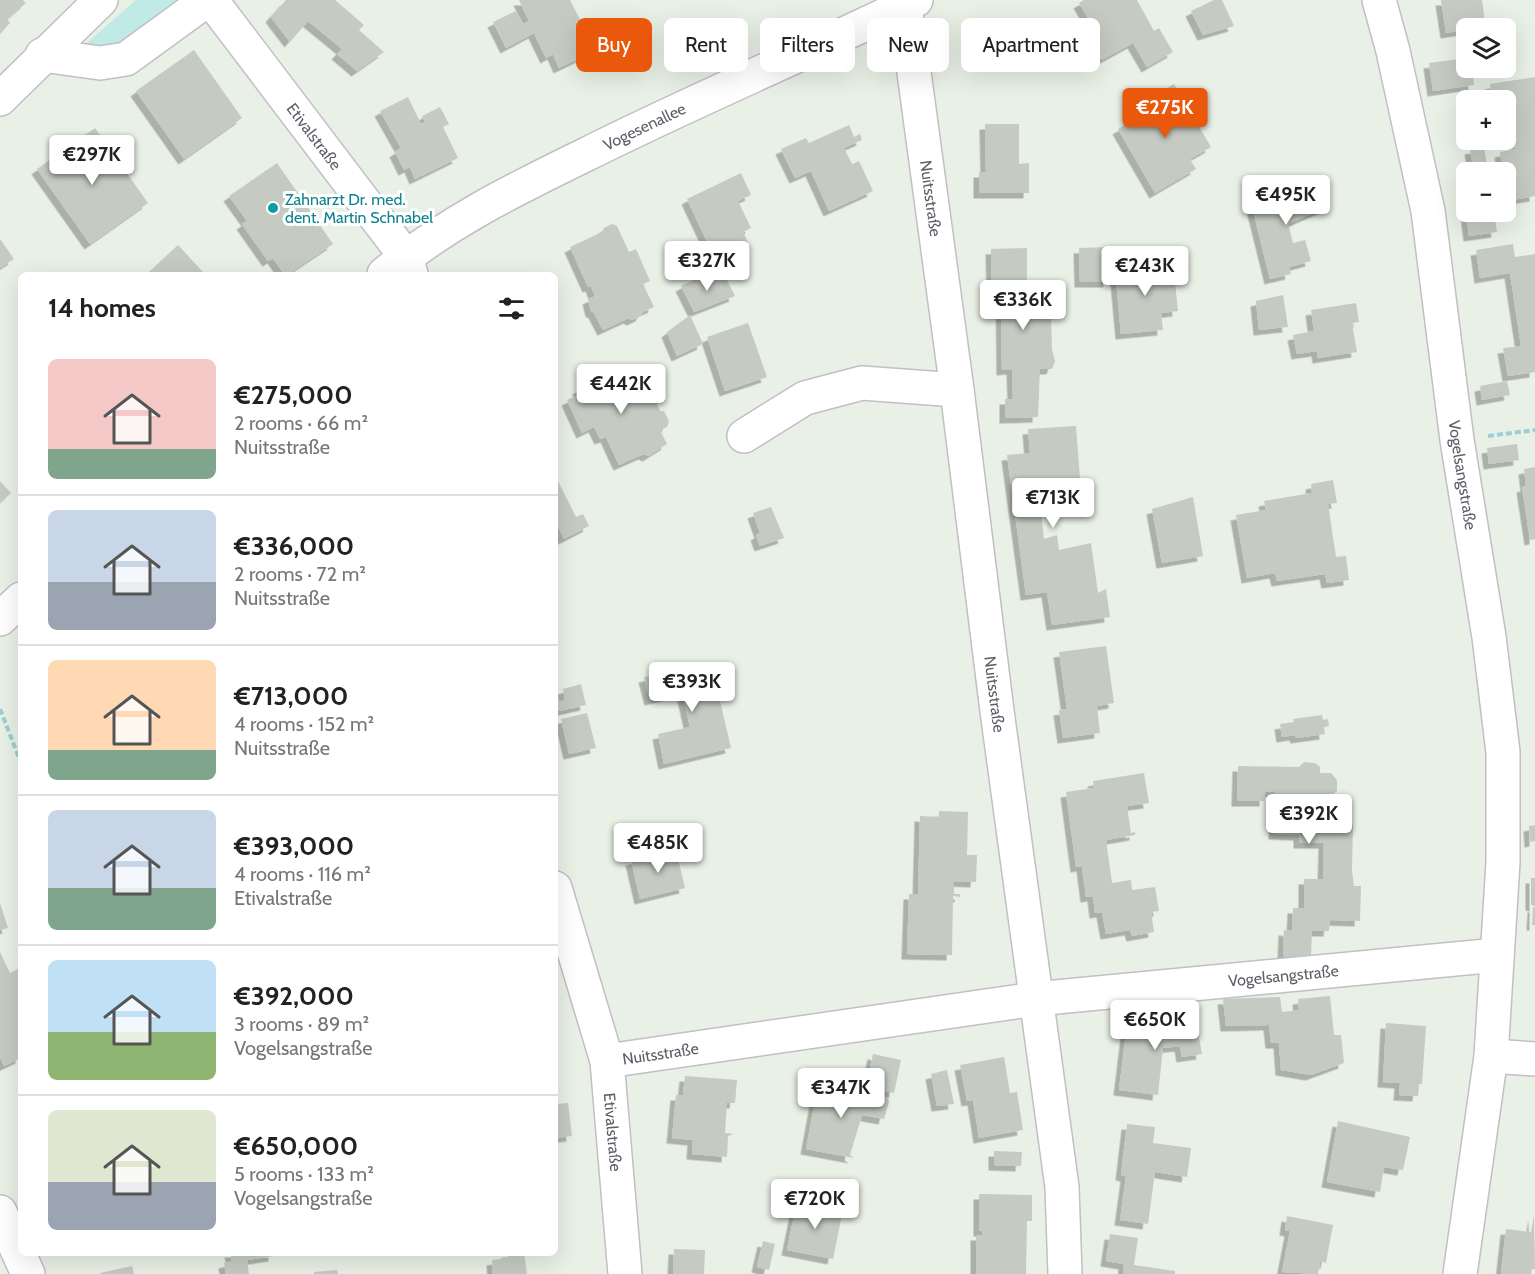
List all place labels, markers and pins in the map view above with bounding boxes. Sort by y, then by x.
pin: €275K [1123,88,1207,139]
pin: €297K [50,135,134,186]
pin: €495K [1244,175,1328,226]
place label: Zahnarzt Dr. med. dent. Martin Schnabel [285,190,433,227]
marker: Zahnarzt Dr. med. dent. Martin Schnabel [266,201,280,215]
pin: €327K [665,241,749,292]
pin: €243K [1103,246,1187,297]
pin: €336K [981,280,1065,331]
pin: €442K [579,364,663,415]
pin: €713K [1011,478,1095,529]
pin: €393K [650,662,734,713]
pin: €392K [1267,794,1351,845]
pin: €485K [616,823,700,874]
pin: €650K [1113,1000,1197,1051]
pin: €347K [799,1068,883,1119]
pin: €720K [773,1179,857,1230]

